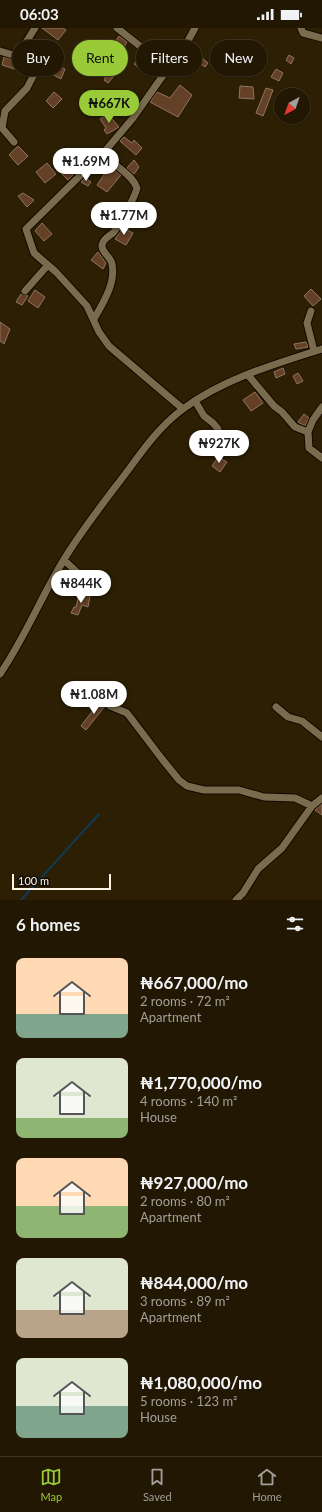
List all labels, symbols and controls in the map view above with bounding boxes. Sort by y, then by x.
text: 06:03 [20,5,59,23]
chip: Buy [12,40,64,76]
chip: Rent [72,40,128,76]
chip: Filters [136,40,202,76]
chip: New [210,40,267,76]
north arrow [274,88,310,124]
map controls [274,88,310,124]
pin: ₦667K [81,90,137,124]
text: ₦667K [88,95,130,111]
pin: ₦1.69M [53,148,119,182]
text: ₦1.69M [62,153,110,169]
pin: ₦1.77M [91,202,157,236]
text: ₦1.77M [100,207,148,223]
pin: ₦927K [191,430,247,464]
text: ₦927K [198,435,240,451]
pin: ₦844K [53,570,109,604]
text: ₦844K [60,575,102,591]
pin: ₦1.08M [61,681,127,715]
text: ₦1.08M [70,686,118,702]
scale bar [12,872,111,891]
text: 100 m [18,874,49,887]
icon: filters [284,913,306,935]
text: 6 homes [16,914,80,935]
text: ₦667,000/mo [140,972,248,993]
icon: home [48,974,96,1022]
text: 2 rooms · 72 m² [140,993,230,1009]
text: Apartment [140,1009,201,1025]
text: ₦1,770,000/mo [140,1072,262,1093]
icon: home [48,1074,96,1122]
text: 4 rooms · 140 m² [140,1093,237,1109]
text: House [140,1109,177,1125]
text: ₦927,000/mo [140,1172,248,1193]
icon: home [48,1174,96,1222]
text: 2 rooms · 80 m² [140,1193,230,1209]
text: Apartment [140,1209,201,1225]
text: ₦844,000/mo [140,1272,248,1293]
icon: home [48,1274,96,1322]
text: 3 rooms · 89 m² [140,1293,230,1309]
text: Apartment [140,1309,201,1325]
text: ₦1,080,000/mo [140,1372,262,1393]
icon: home [48,1374,96,1422]
text: 5 rooms · 123 m² [140,1393,237,1409]
text: House [140,1409,177,1425]
tab: Map [40,1466,62,1503]
tab: Saved [143,1466,172,1503]
tab: Home [252,1466,282,1503]

